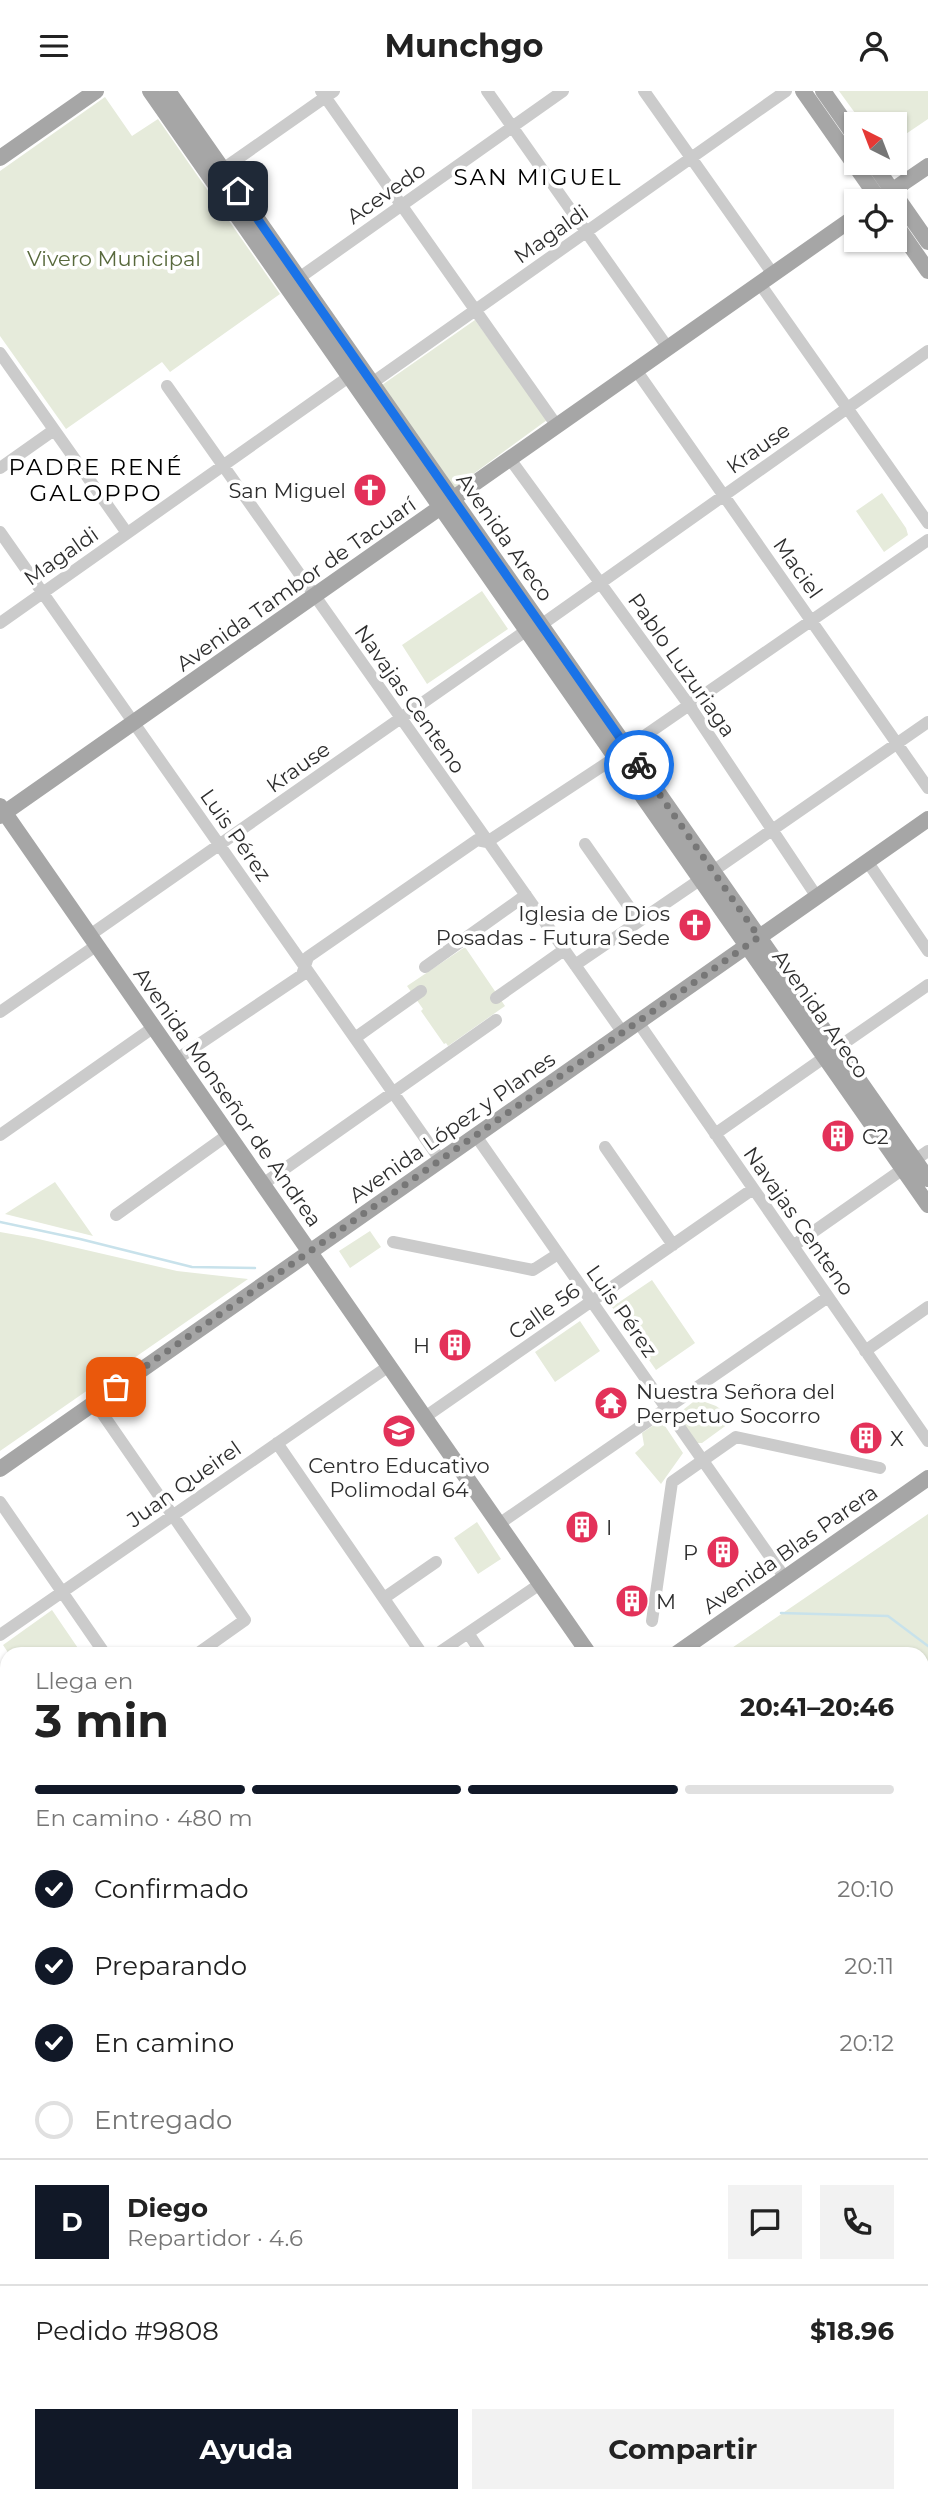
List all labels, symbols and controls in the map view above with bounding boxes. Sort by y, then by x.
text: Munchgo [384,26,544,65]
icon: menu [35,27,73,65]
icon: person [855,27,893,65]
north arrow [844,112,906,175]
map controls [844,112,907,252]
street label: Acevedo [342,157,430,229]
pin [208,161,268,221]
district label: SAN MIGUEL [453,163,623,191]
icon: home [219,172,257,210]
button: locate [844,189,907,252]
street label: Magaldi [509,199,593,269]
park label: Vivero Municipal [27,246,201,271]
street label: Krause [721,417,795,479]
district label: PADRE RENÉ GALOPPO [8,453,184,507]
street label: Avenida Areco [451,468,559,606]
church icon: San Miguel [351,471,389,509]
place label: San Miguel [228,478,346,503]
street label: Avenida Tambor de Tacuarí [172,491,421,676]
street label: Magaldi [19,521,103,591]
street label: Maciel [768,533,828,603]
street label: Pablo Luzuriaga [623,588,741,742]
street label: Navajas Centeno [349,620,471,778]
courier [604,730,674,800]
street label: Krause [261,736,335,798]
icon: bike [620,746,658,784]
street label: Luis Pérez [195,784,277,886]
place label: Iglesia de Dios Posadas - Futura Sede [436,901,670,950]
church icon: Iglesia de Dios Posadas - Futura Sede [676,906,714,944]
street label: Avenida Areco [767,945,875,1083]
street label: Avenida Monseñor de Andrea [129,963,327,1231]
street label: Avenida López y Planes [344,1046,560,1208]
building icon: C2 [819,1117,857,1155]
place label: C2 [862,1124,889,1149]
street label: Navajas Centeno [738,1142,860,1300]
street label: Luis Pérez [581,1260,663,1362]
street label: Calle 56 [504,1277,585,1345]
building icon: H [436,1326,474,1364]
place label: H [413,1333,430,1358]
pin [86,1357,146,1417]
icon: bag [97,1368,135,1406]
place label: Nuestra Señora del Perpetuo Socorro [636,1379,835,1428]
temple icon: Nuestra Señora del Perpetuo Socorro [592,1384,630,1422]
school or university icon: Centro Educativo Polimodal 64 [380,1412,418,1450]
building icon: X [847,1419,885,1457]
place label: X [890,1426,904,1451]
street label: Juan Queirel [121,1436,246,1533]
place label: Centro Educativo Polimodal 64 [308,1453,490,1502]
street label: Avenida Blas Parera [698,1479,882,1619]
building icon: I [563,1508,601,1546]
place label: I [606,1515,612,1540]
building icon: P [704,1533,742,1571]
place label: P [683,1540,698,1565]
building icon: M [613,1582,651,1620]
place label: M [656,1589,676,1614]
text: Llega en [35,1667,133,1695]
text: 20:41–20:46 [740,1691,894,1723]
text: 3 min [35,1692,169,1749]
text: En camino · 480 m [35,1804,253,1832]
icon: check [35,1870,73,1908]
text: Confirmado [94,1873,249,1905]
text: 20:10 [837,1875,894,1903]
icon: check [35,1947,73,1985]
text: Preparando [94,1950,247,1982]
text: 20:11 [844,1952,894,1980]
icon: check [35,2024,73,2062]
text: En camino [94,2027,234,2059]
text: 20:12 [840,2029,894,2057]
text: Entregado [94,2104,232,2136]
button: chat [728,2185,802,2259]
button: phone [820,2185,894,2259]
text: Diego [127,2192,208,2224]
text: D [61,2206,83,2238]
text: Repartidor · 4.6 [127,2224,303,2252]
text: Pedido #9808 [35,2315,219,2347]
text: $18.96 [810,2315,894,2347]
button: Ayuda [35,2409,458,2489]
button: Compartir [472,2409,894,2489]

